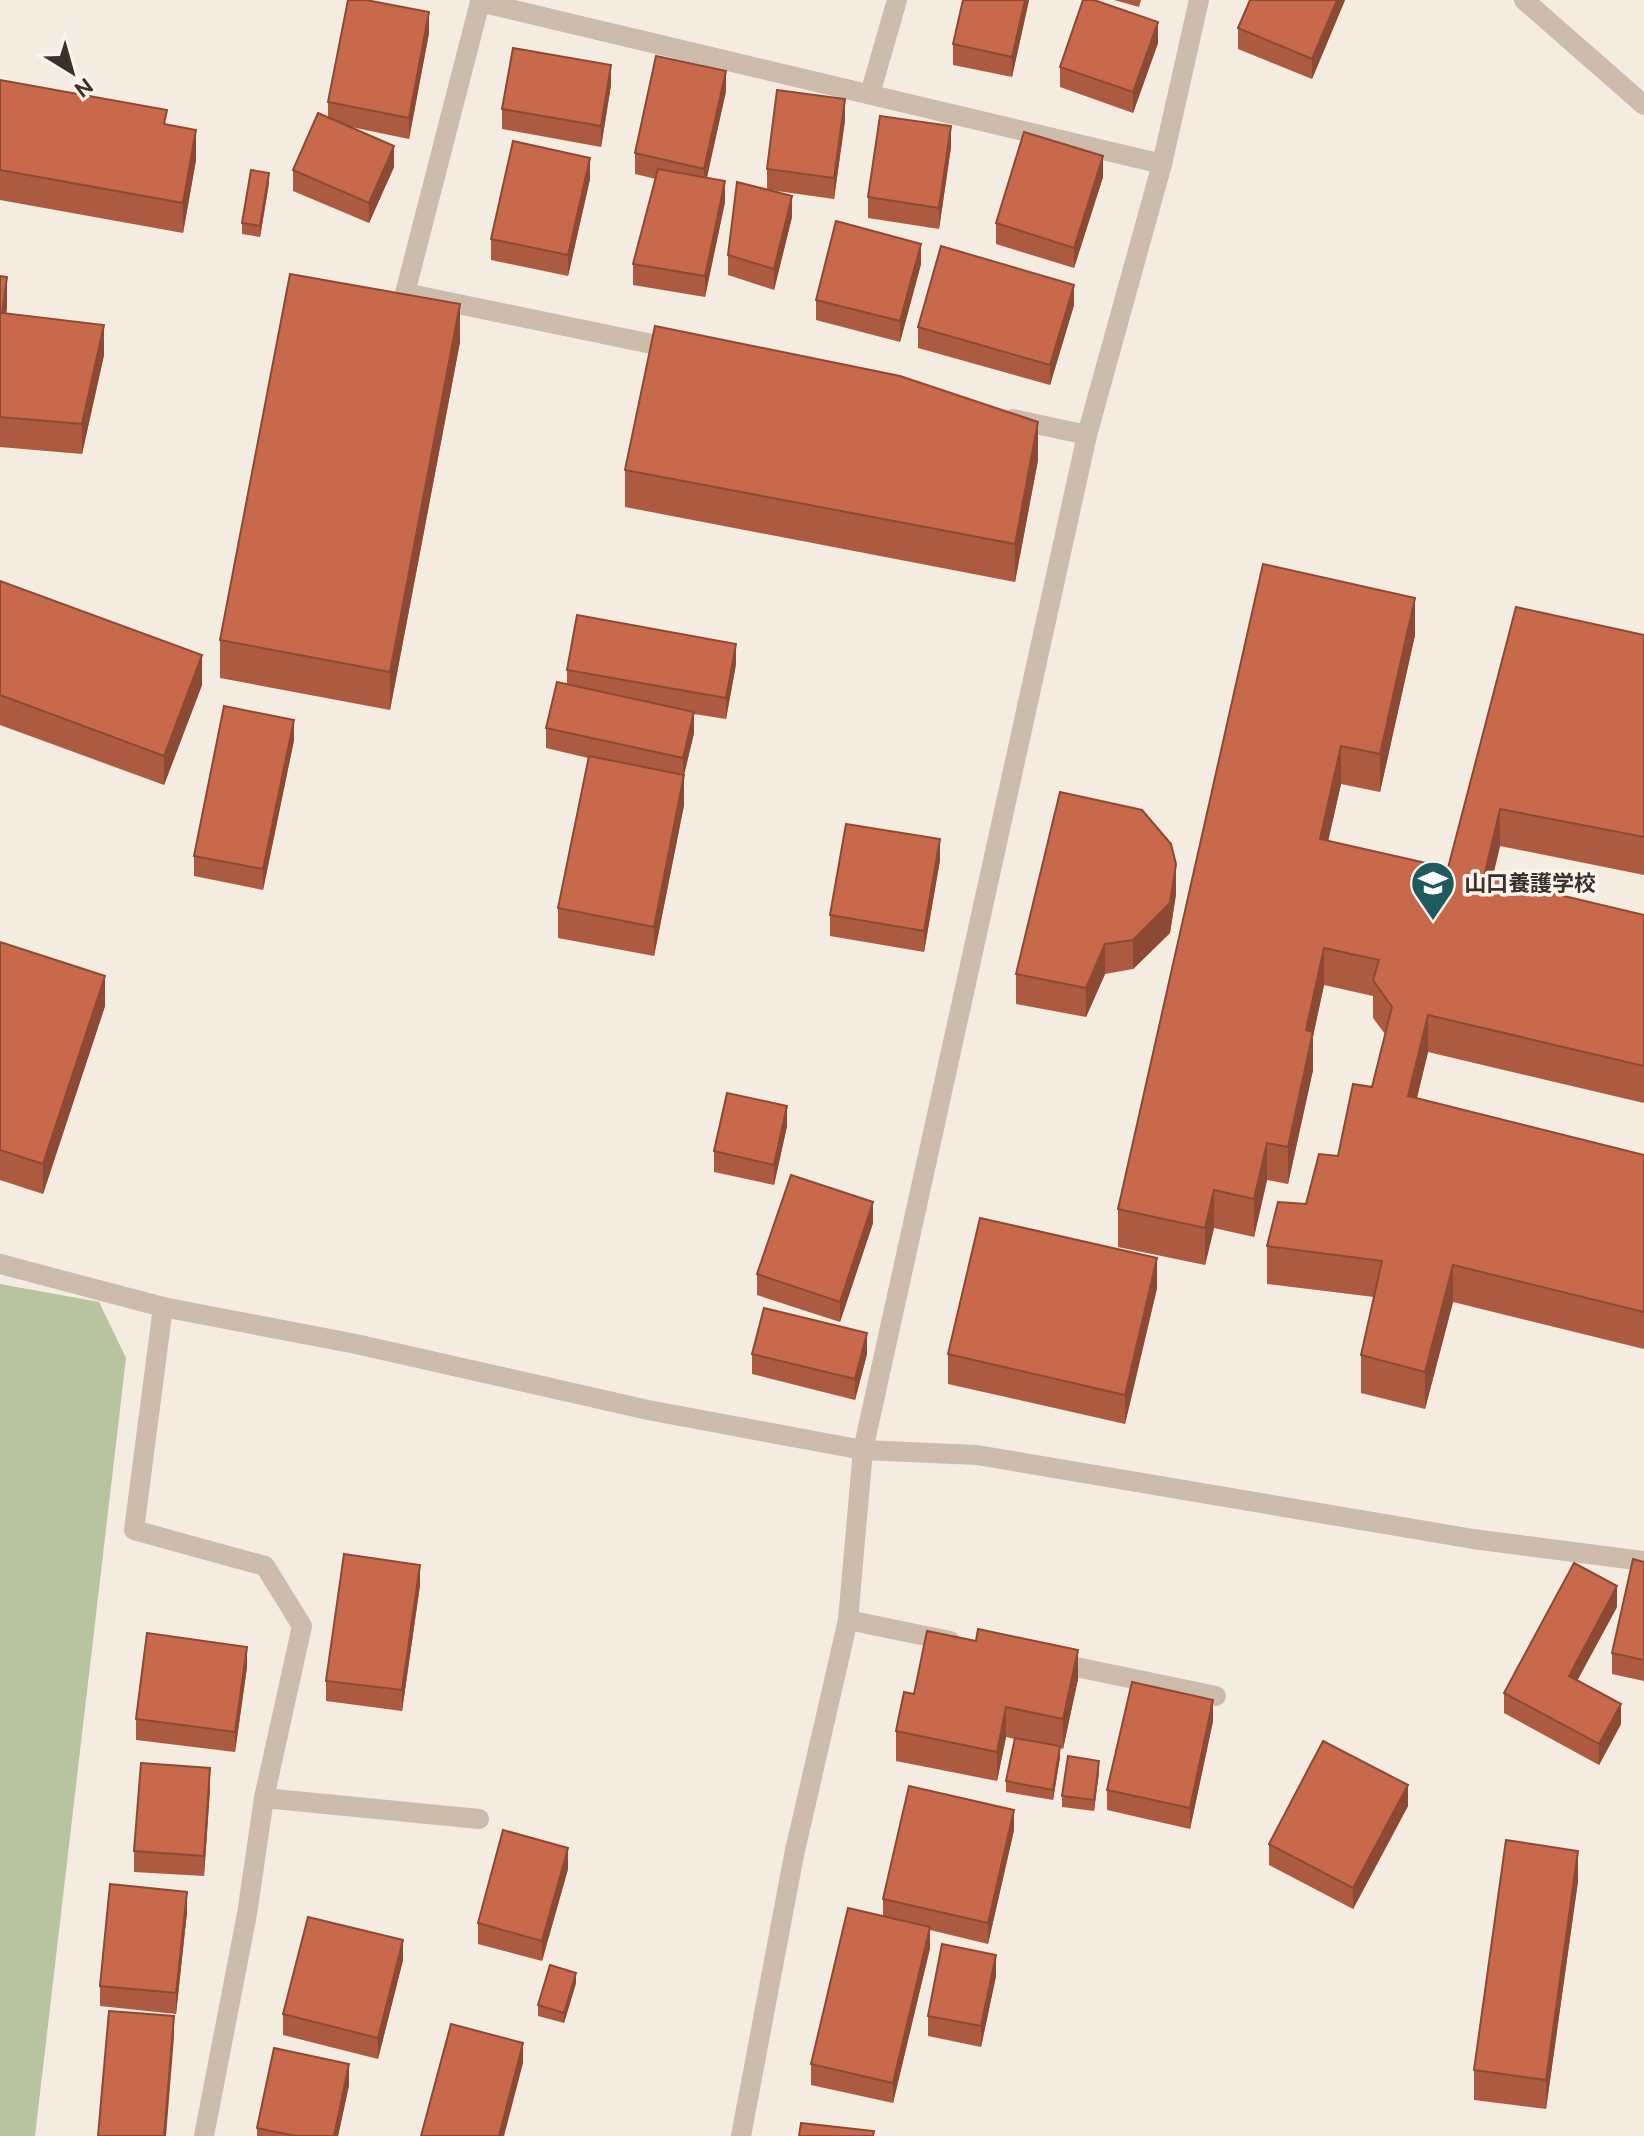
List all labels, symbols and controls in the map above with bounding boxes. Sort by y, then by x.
north arrow [32,32,112,112]
text: N [70,73,98,103]
school or university icon: 山口養護学校 [1409,859,1457,922]
place label: 山口養護学校 [1464,870,1596,895]

